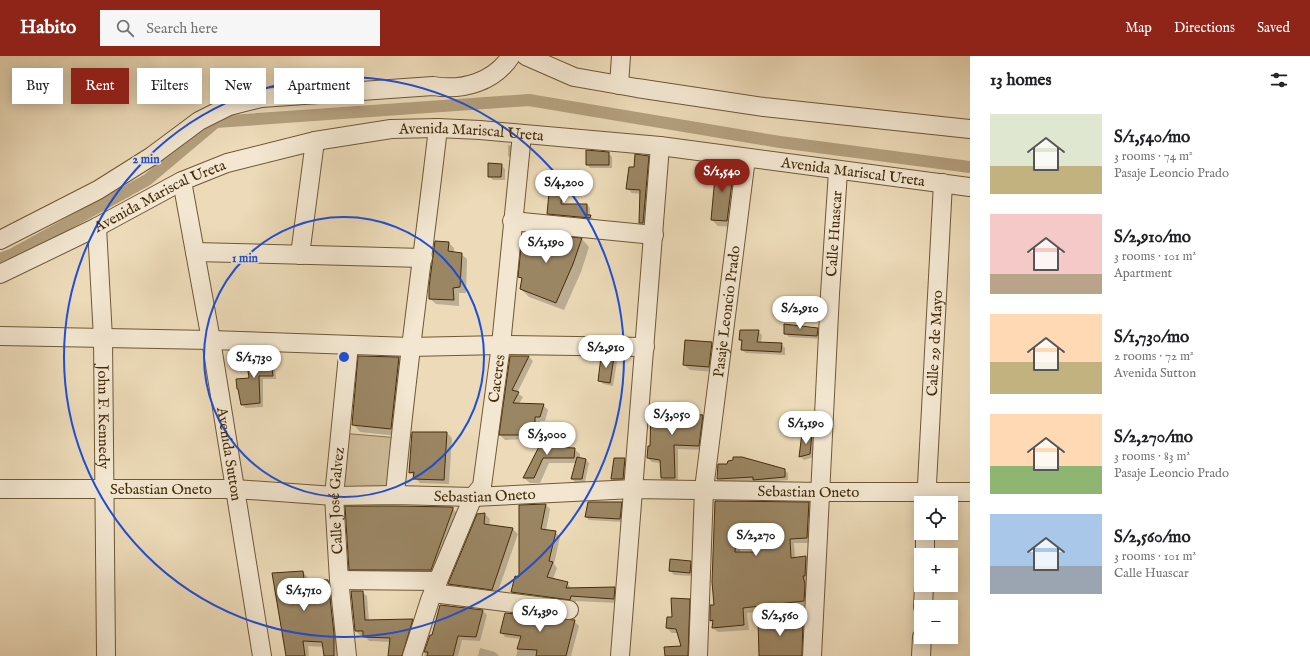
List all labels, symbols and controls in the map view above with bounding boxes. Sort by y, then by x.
search box [100,10,380,46]
text: Habito [20,16,76,40]
icon: search [114,17,136,39]
text: Search here [146,19,218,38]
text: Map [1125,19,1152,37]
text: Directions [1174,19,1235,37]
text: Saved [1257,19,1290,37]
chip: Buy [12,68,63,104]
chip: Rent [71,68,129,104]
chip: Filters [137,68,202,104]
chip: New [210,68,266,104]
chip: Apartment [274,68,364,104]
icon: filters [1268,69,1290,91]
text: 13 homes [990,70,1051,91]
street label: Avenida Mariscal Ureta [398,118,545,145]
text: S/1,540/mo [1114,127,1190,148]
icon: home [1022,130,1070,178]
text: 3 rooms · 74 m² [1114,148,1193,165]
text: 2 min [132,152,160,167]
street label: Avenida Mariscal Ureta [779,152,927,191]
street label: Avenida Mariscal Ureta [90,155,229,237]
pin: S/1,540 [685,159,759,193]
text: S/1,540 [704,163,740,180]
text: Pasaje Leoncio Prado [1114,165,1229,182]
pin: S/4,200 [527,170,601,204]
text: S/4,200 [544,174,584,191]
street label: Calle Huascar [822,189,846,277]
text: S/2,910/mo [1114,227,1191,248]
pin: S/1,190 [509,230,583,264]
icon: home [1022,230,1070,278]
text: S/1,190 [528,234,564,251]
street label: Pasaje Leoncio Prado [709,244,744,379]
text: 3 rooms · 101 m² [1114,248,1196,265]
text: 1 min [232,251,259,266]
text: Apartment [1114,265,1172,282]
street label: Calle 29 de Mayo [922,290,947,397]
pin: S/2,910 [763,296,837,330]
text: S/2,910 [781,300,819,317]
text: S/1,730/mo [1114,327,1189,348]
icon: home [1022,330,1070,378]
pin: S/2,910 [569,335,643,369]
text: S/2,910 [587,339,625,356]
pin: S/1,730 [217,345,291,379]
text: 2 rooms · 72 m² [1114,348,1194,365]
text: S/1,730 [236,349,272,366]
centre of rings [337,350,351,364]
street label: Caceres [484,353,509,404]
street label: John F. Kennedy [94,363,114,470]
text: Avenida Sutton [1114,365,1196,382]
pin: S/3,050 [635,402,709,436]
street label: Avenida Sutton [212,405,246,502]
text: S/3,050 [654,406,690,423]
pin: S/1,190 [769,411,843,445]
text: S/1,190 [788,415,824,432]
pin: S/3,000 [510,422,584,456]
text: S/3,000 [528,426,566,443]
text: S/2,270/mo [1114,427,1193,448]
icon: home [1022,430,1070,478]
street label: Calle José Galvez [324,446,348,555]
text: 3 rooms · 83 m² [1114,448,1190,465]
text: Pasaje Leoncio Prado [1114,465,1229,482]
street label: Sebastian Oneto [110,480,212,499]
street label: Sebastian Oneto [757,481,859,502]
street label: Sebastian Oneto [434,484,536,507]
map controls [914,496,958,644]
button: locate [914,496,958,540]
pin: S/2,270 [719,523,793,557]
text: S/2,270 [737,527,776,544]
text: S/2,560/mo [1114,527,1191,548]
icon: home [1022,530,1070,578]
button: + [914,548,958,592]
text: 3 rooms · 101 m² [1114,548,1196,565]
text: Calle Huascar [1114,565,1189,582]
pin: S/1,710 [267,578,341,612]
text: S/1,710 [286,582,322,599]
pin: S/1,390 [503,599,577,633]
button: − [914,600,958,644]
text: S/1,390 [522,603,558,620]
pin: S/2,560 [743,603,817,637]
text: S/2,560 [761,607,799,624]

